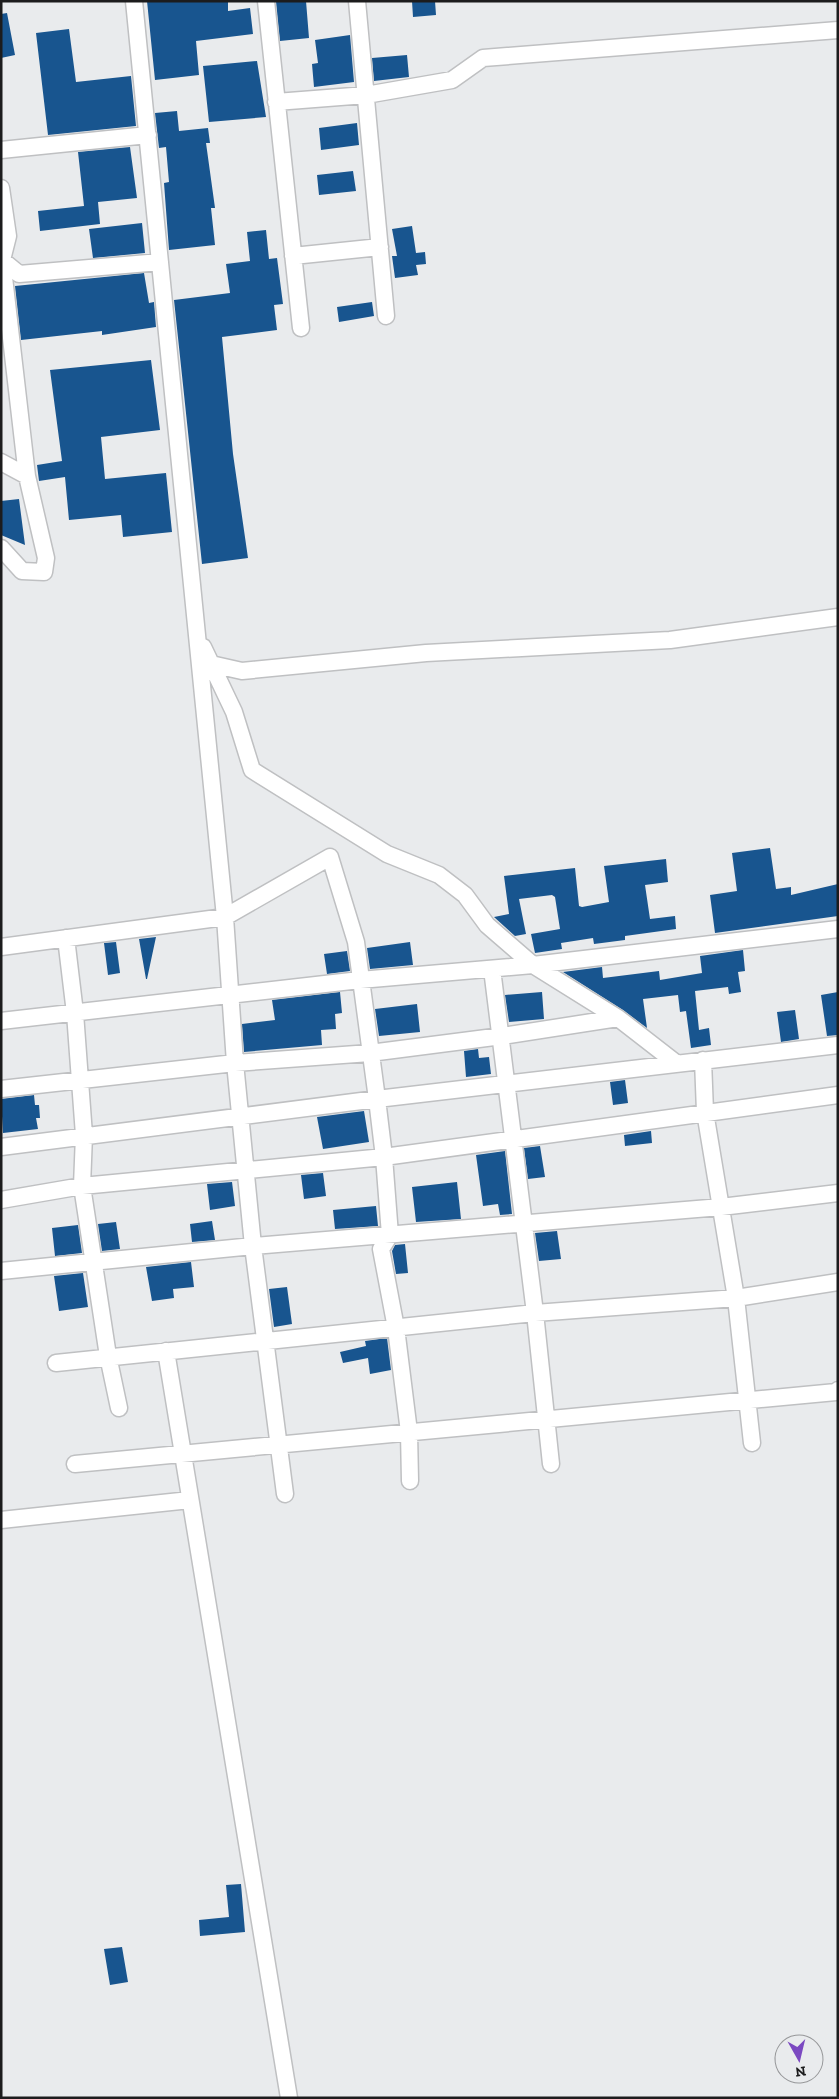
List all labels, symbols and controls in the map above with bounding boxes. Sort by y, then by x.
north arrow [774,2034,824,2084]
text: N [794,2062,807,2081]

